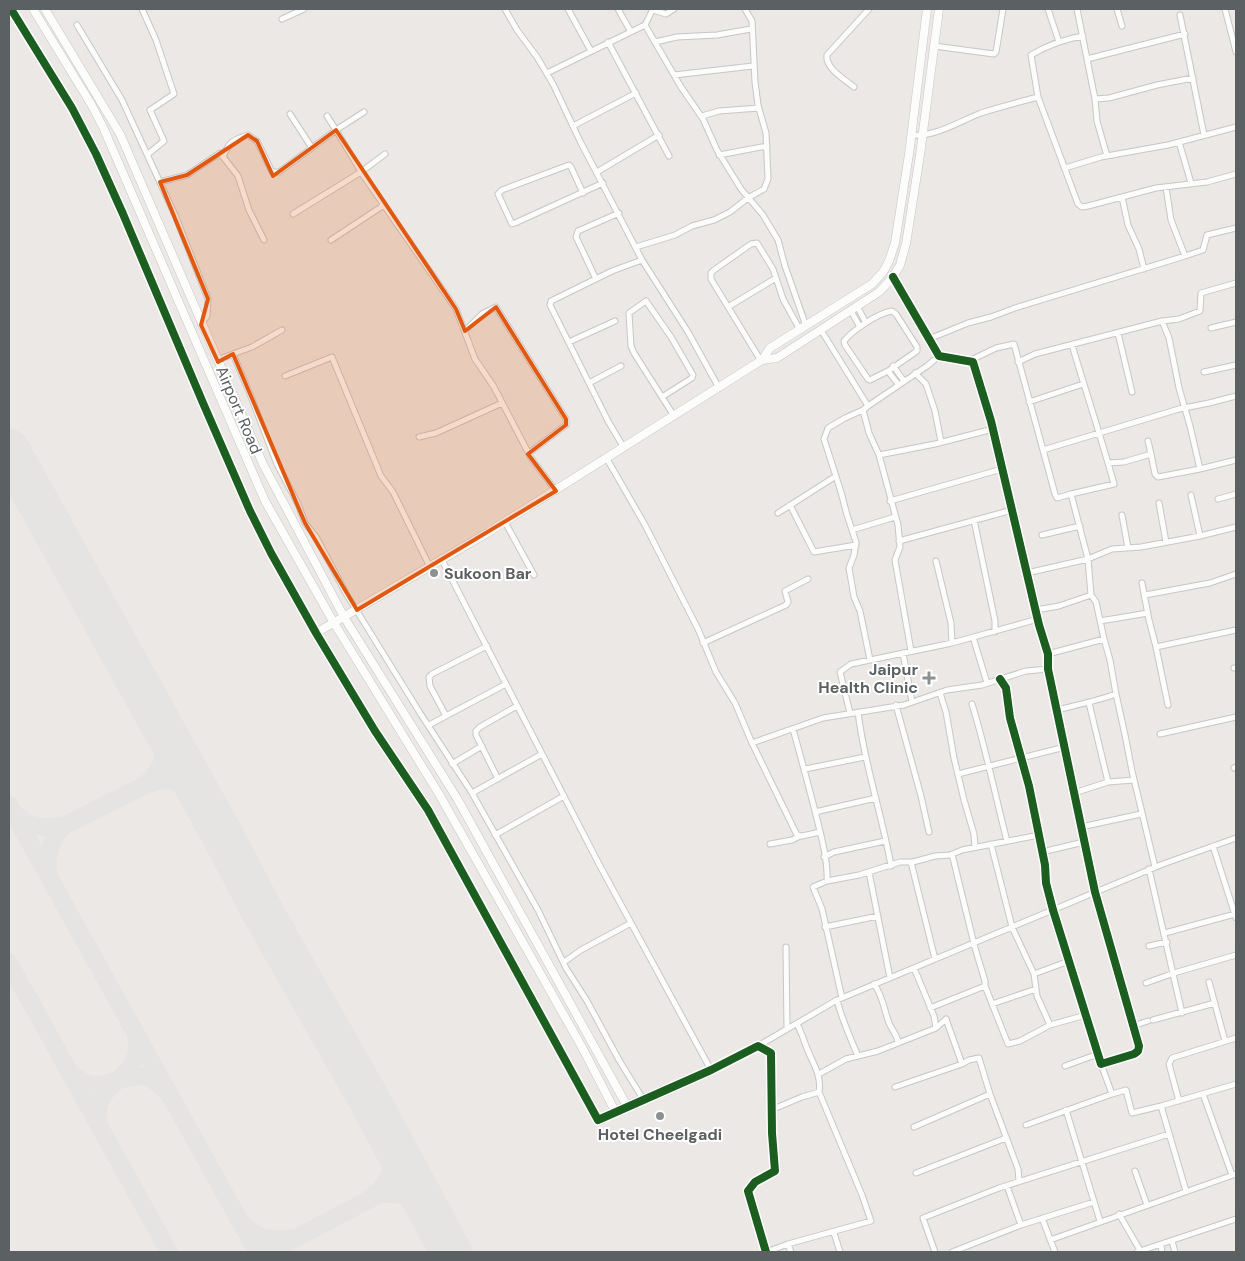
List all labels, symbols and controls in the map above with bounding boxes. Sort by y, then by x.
street label: Airport Road [211,363,267,457]
place label: Sukoon Bar [444,563,532,584]
marker: Sukoon Bar [428,567,440,579]
place label: Jaipur Health Clinic [818,659,918,698]
marker: Jaipur Health Clinic [922,671,936,685]
marker: Hotel Cheelgadi [654,1110,666,1122]
place label: Hotel Cheelgadi [598,1124,722,1145]

